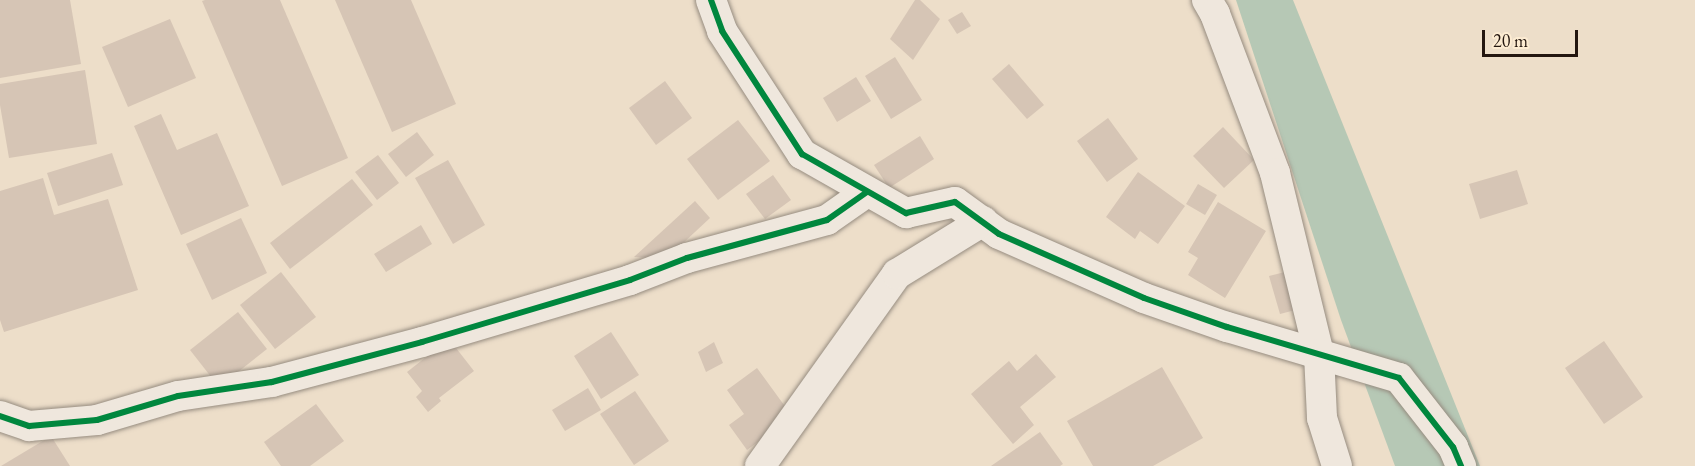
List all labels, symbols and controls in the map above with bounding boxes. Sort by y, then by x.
scale bar [1485,18,1581,56]
text: 20 m [1493,29,1528,52]

